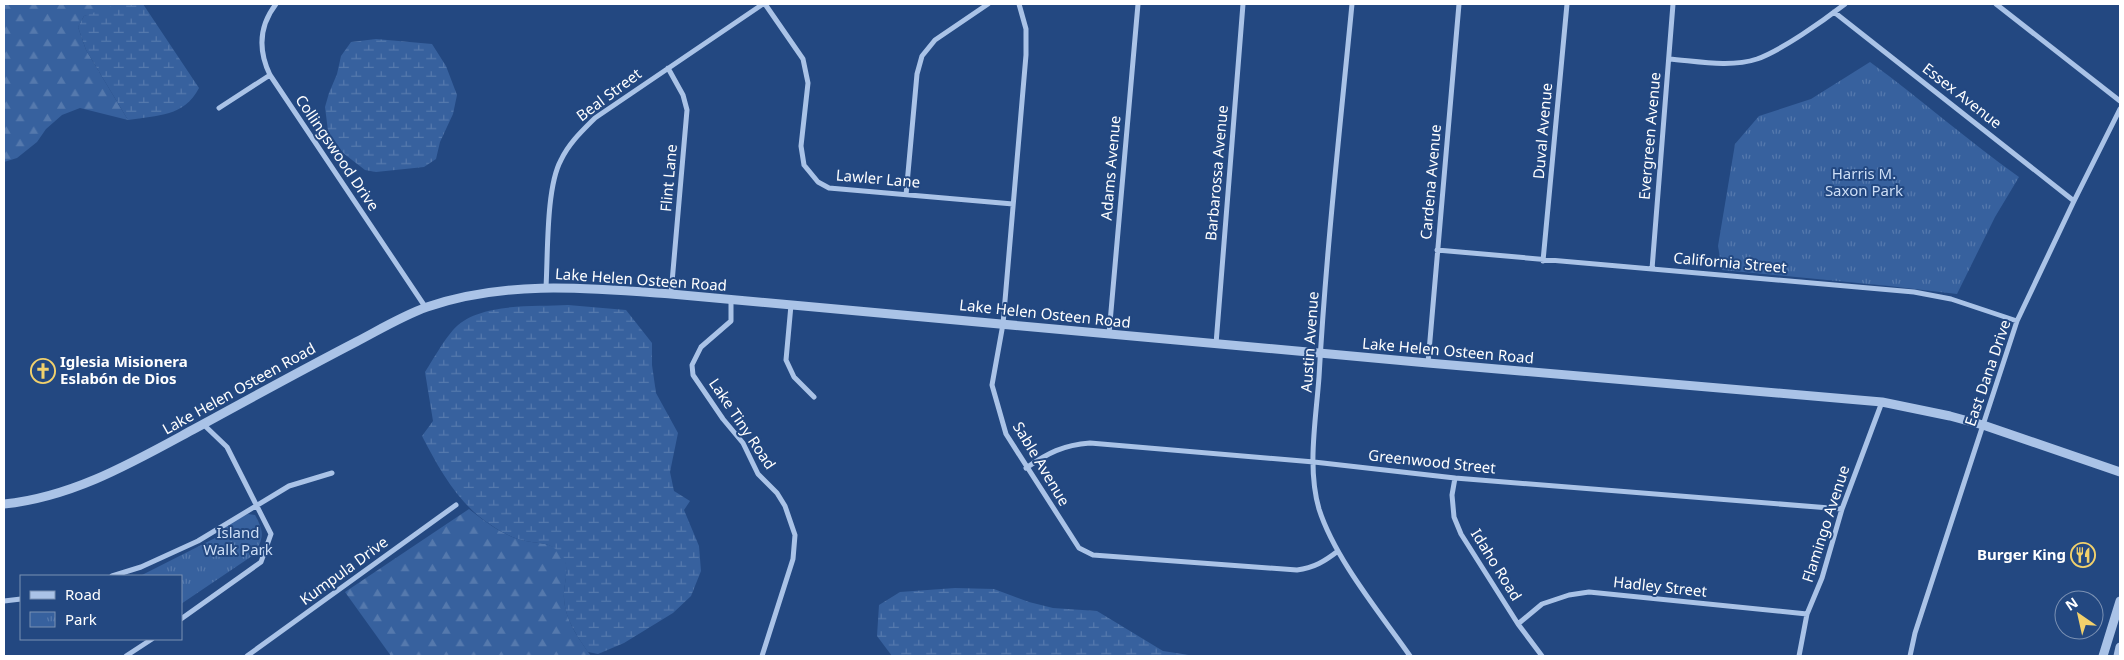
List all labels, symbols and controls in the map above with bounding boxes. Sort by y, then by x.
street label: Essex Avenue [1919,58,2006,132]
street label: Beal Street [572,63,645,125]
street label: Evergreen Avenue [1633,71,1665,201]
street label: Duval Avenue [1528,82,1556,180]
street label: Collingswood Drive [292,90,384,214]
street label: Barbarossa Avenue [1200,104,1232,242]
street label: Adams Avenue [1095,115,1125,221]
street label: Cardena Avenue [1415,123,1445,240]
street label: Flint Lane [655,143,681,213]
park label: Harris M. Saxon Park [1825,163,1903,200]
street label: Lawler Lane [835,164,921,192]
street label: California Street [1673,247,1788,277]
street label: Lake Helen Osteen Road [554,263,728,295]
street label: Austin Avenue [1295,291,1323,393]
street label: Lake Helen Osteen Road [958,294,1132,332]
street label: East Dana Drive [1959,317,2015,429]
street label: Lake Helen Osteen Road [1361,333,1535,367]
street label: Lake Helen Osteen Road [158,338,319,439]
place label: Iglesia Misionera Eslabón de Dios [60,351,188,388]
church icon: Iglesia Misionera Eslabón de Dios [30,358,56,384]
street label: Lake Tiny Road [705,374,781,473]
street label: Sable Avenue [1009,418,1075,509]
street label: Greenwood Street [1367,444,1497,478]
street label: Flamingo Avenue [1797,463,1853,585]
park label: Island Walk Park [203,522,273,559]
street label: Idaho Road [1467,525,1527,604]
street label: Kumpula Drive [295,531,392,609]
restaurant icon: Burger King [2070,542,2096,568]
place label: Burger King [1977,544,2066,564]
street label: Hadley Street [1612,571,1709,601]
legend [20,575,182,640]
text: Road [65,584,101,604]
north arrow [2054,590,2104,640]
text: N [2061,593,2081,615]
text: Park [65,609,97,629]

